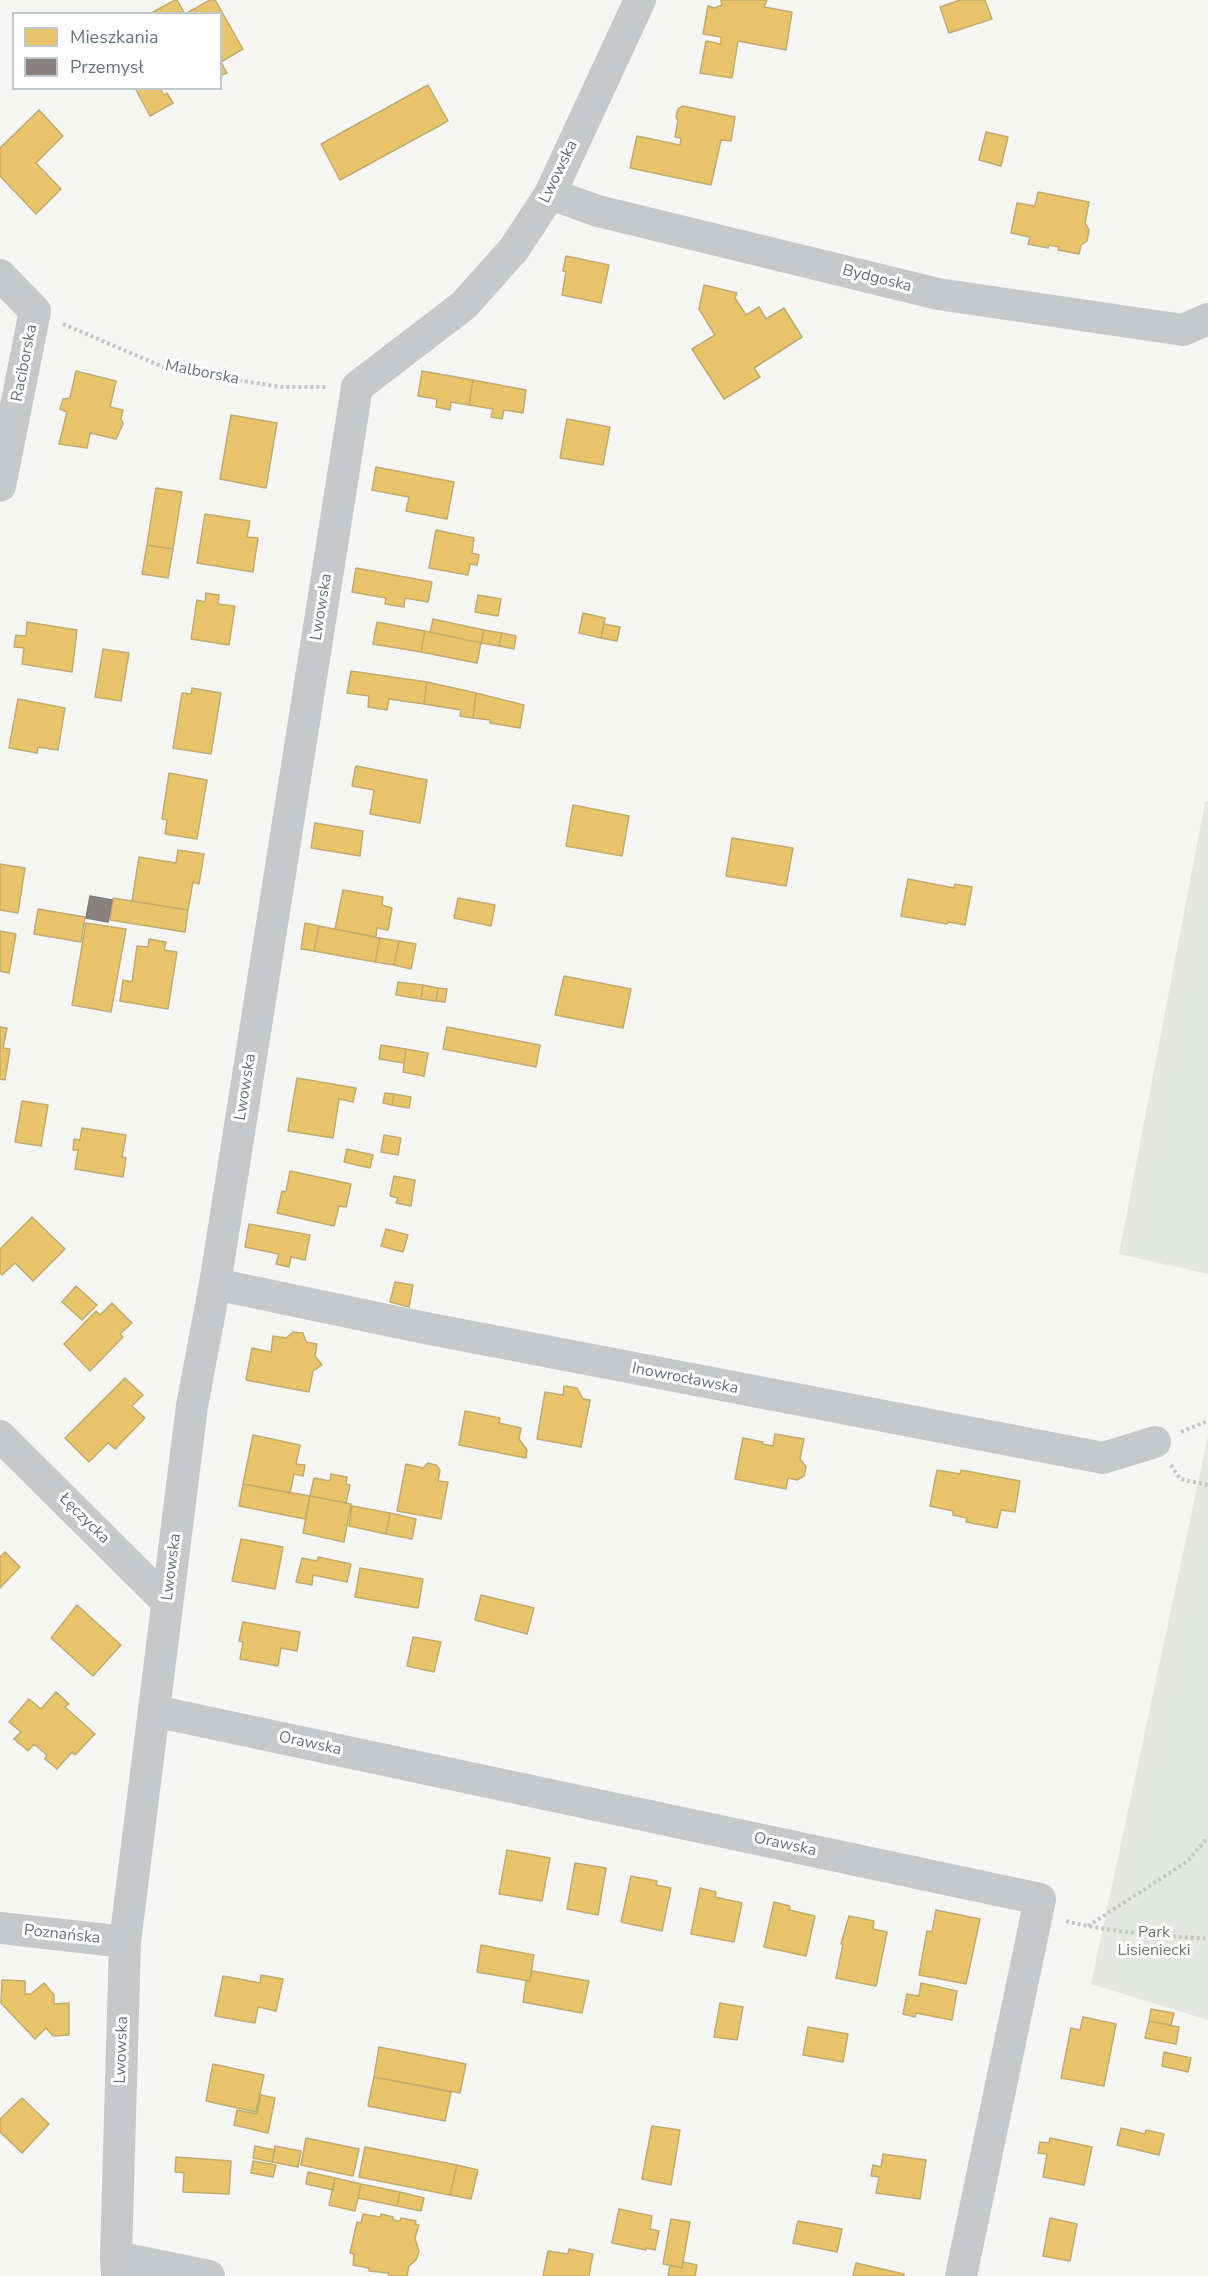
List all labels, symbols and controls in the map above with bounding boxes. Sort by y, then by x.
legend [12,12,222,90]
text: Mieszkania [70,25,158,49]
text: Przemysł [70,55,144,79]
street label: Lwowska [536,137,582,207]
street label: Bydgoska [840,261,914,297]
street label: Raciborska [8,323,42,403]
street label: Malborska [163,356,241,390]
street label: Lwowska [307,572,337,642]
street label: Lwowska [231,1052,261,1122]
street label: Inowrocławska [630,1359,740,1399]
street label: Łęczycka [55,1490,113,1548]
street label: Lwowska [158,1532,186,1602]
street label: Orawska [277,1728,343,1760]
street label: Orawska [752,1829,818,1861]
street label: Poznańska [23,1921,101,1949]
park label: Park Lisieniecki [1118,1923,1190,1961]
street label: Lwowska [111,2016,133,2084]

